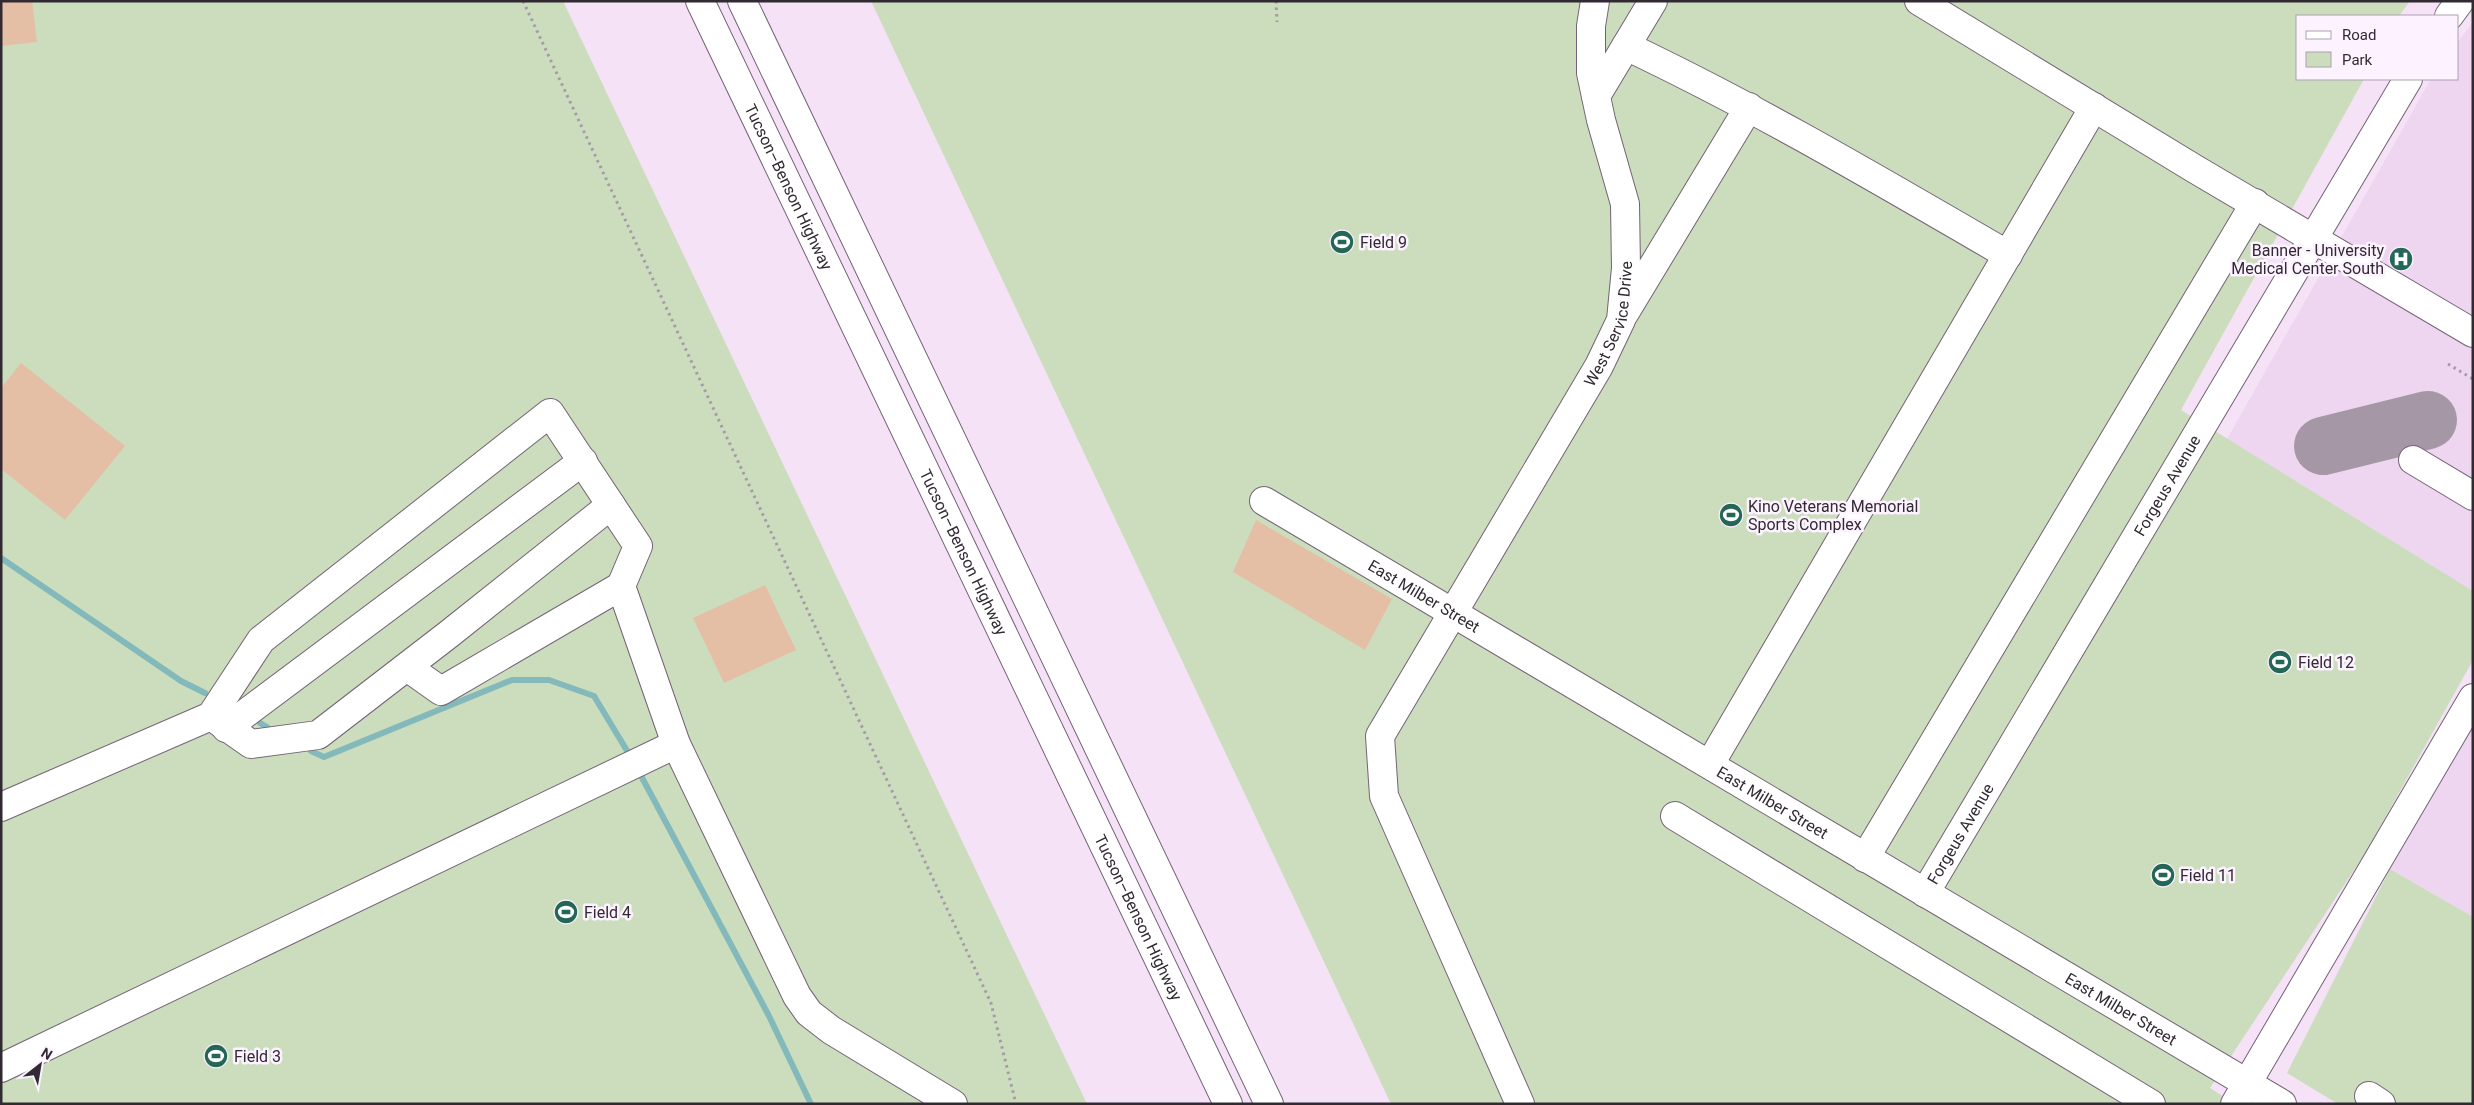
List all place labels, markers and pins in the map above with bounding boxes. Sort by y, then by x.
sports icon: Field 9 [1329,229,1355,255]
place label: Field 9 [1360,233,1407,252]
place label: Banner - University Medical Center South [2231,241,2384,278]
hospital icon: Banner - University Medical Center South [2388,246,2414,272]
place label: Kino Veterans Memorial Sports Complex [1748,497,1918,534]
sports icon: Kino Veterans Memorial Sports Complex [1718,502,1744,528]
sports icon: Field 12 [2267,649,2293,675]
place label: Field 12 [2298,653,2354,672]
sports icon: Field 11 [2150,862,2176,888]
place label: Field 11 [2180,866,2236,885]
sports icon: Field 4 [553,899,579,925]
place label: Field 4 [584,903,631,922]
sports icon: Field 3 [203,1043,229,1069]
place label: Field 3 [234,1047,281,1066]

